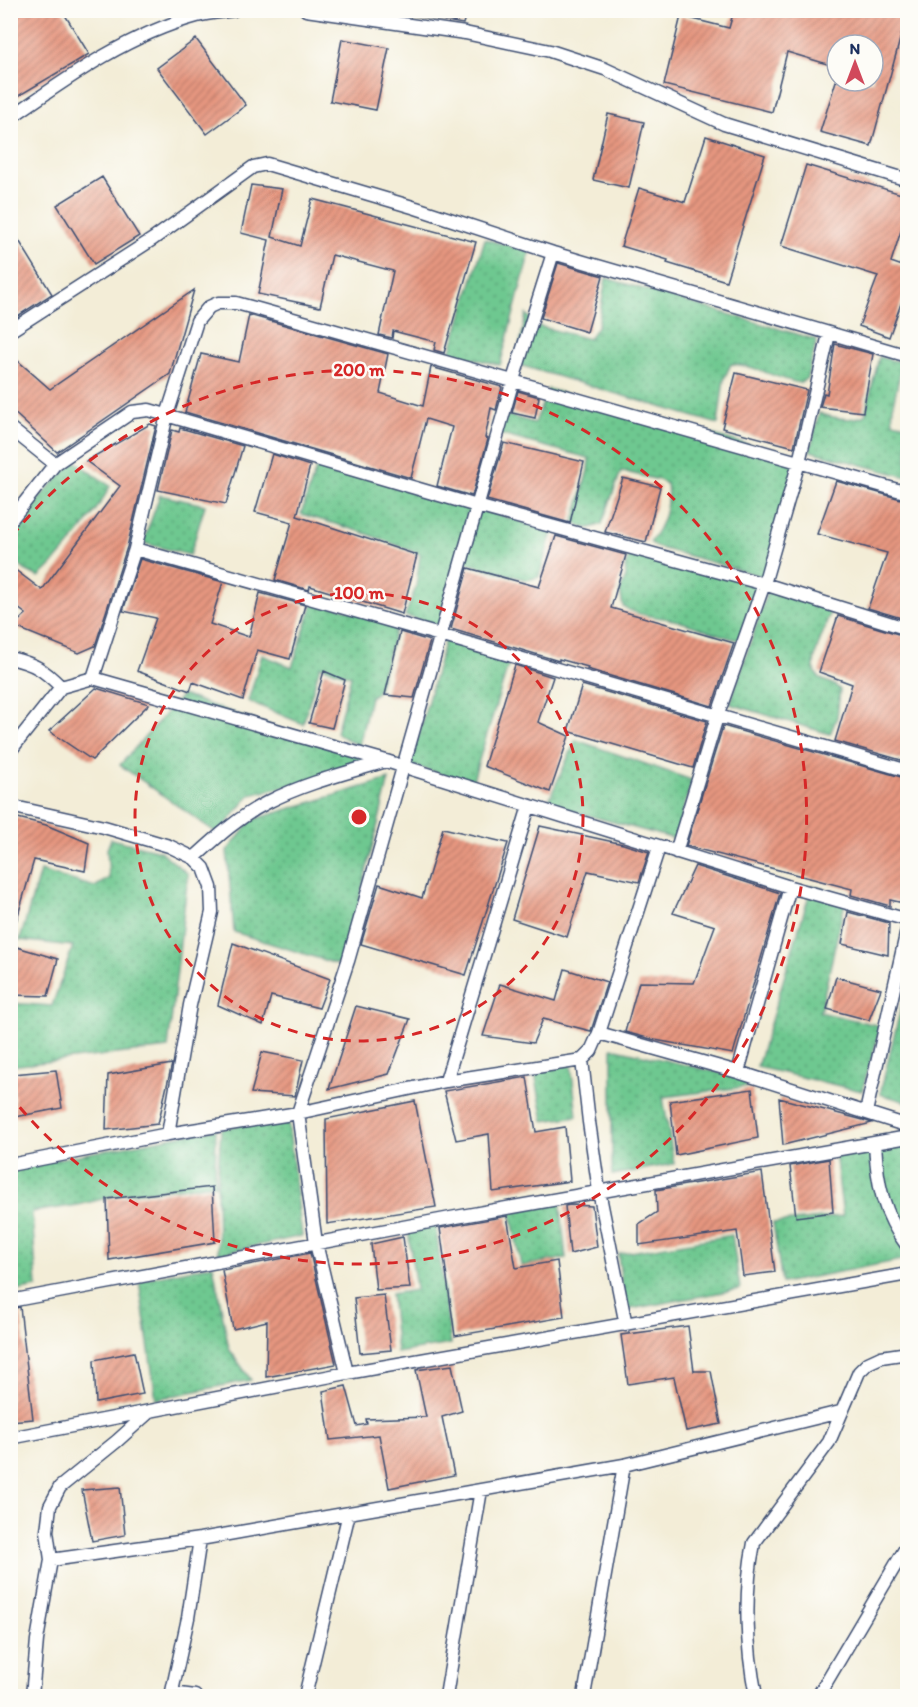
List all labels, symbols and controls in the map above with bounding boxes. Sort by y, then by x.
north arrow [825,33,885,93]
text: N [850,39,860,58]
text: 200 m [334,359,385,381]
text: 100 m [334,582,385,604]
centre of rings [349,807,369,827]

